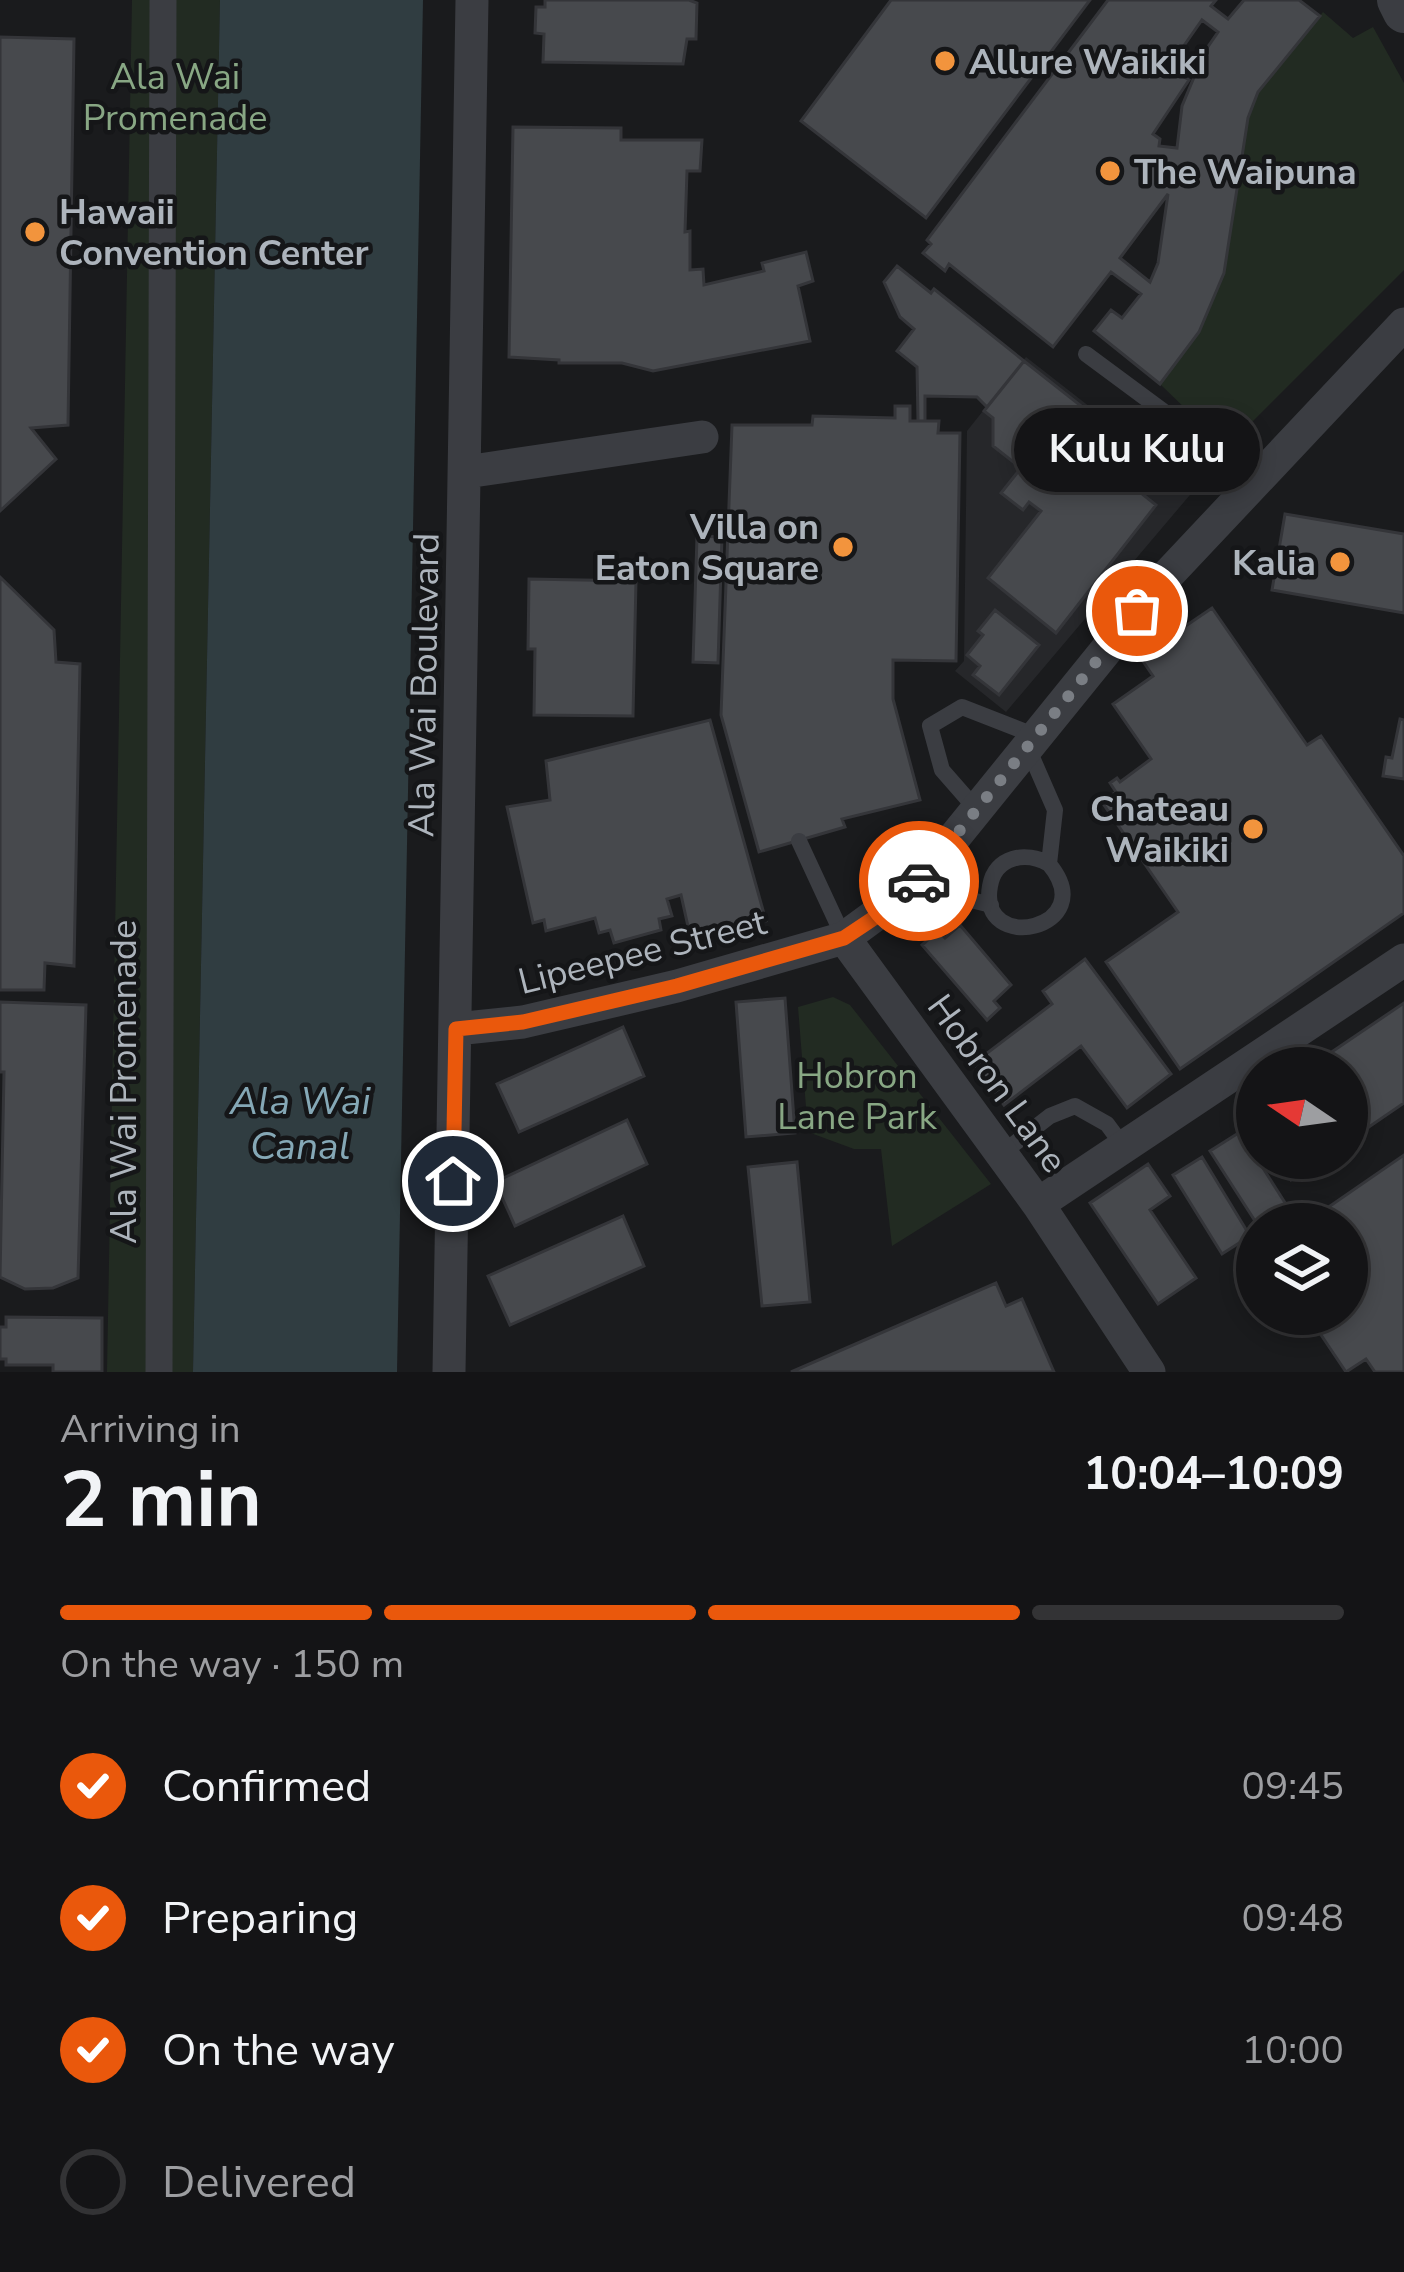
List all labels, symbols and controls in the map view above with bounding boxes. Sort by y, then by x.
place label: Allure Waikiki [969,38,1206,87]
marker: Allure Waikiki [932,48,958,74]
park label: Ala Wai Promenade [83,53,267,143]
place label: The Waipuna [1134,148,1357,197]
marker: The Waipuna [1097,158,1123,184]
place label: Hawaii Convention Center [59,188,369,278]
marker: Hawaii Convention Center [22,219,48,245]
callout: Kulu Kulu [1014,407,1260,491]
text: Kulu Kulu [1049,423,1225,476]
place label: Villa on Eaton Square [595,503,819,593]
street label: Ala Wai Boulevard [397,532,452,838]
marker: Villa on Eaton Square [830,534,856,560]
place label: Kalia [1232,539,1316,588]
marker: Kalia [1327,549,1353,575]
pin [1086,560,1188,662]
icon: bag [1104,578,1170,644]
place label: Chateau Waikiki [1090,785,1229,875]
marker: Chateau Waikiki [1240,816,1266,842]
courier [859,821,979,941]
icon: car [886,848,952,914]
street label: Lipeepee Street [513,898,772,1007]
street label: Ala Wai Promenade [100,920,149,1244]
street label: Hobron Lane [916,985,1078,1183]
north arrow [1236,1047,1368,1179]
map controls [1236,1047,1368,1335]
park label: Hobron Lane Park [777,1052,938,1142]
water label: Ala Wai Canal [228,1075,371,1173]
pin [402,1130,504,1232]
icon: home [420,1148,486,1214]
button: layers [1236,1203,1368,1335]
text: Arriving in [60,1403,241,1456]
text: 10:04–10:09 [1083,1444,1344,1505]
text: 2 min [60,1447,262,1554]
text: On the way · 150 m [60,1638,404,1691]
icon: check [60,1753,126,1819]
text: Confirmed [162,1756,371,1817]
text: 09:45 [1242,1760,1344,1813]
icon: check [60,1885,126,1951]
text: Preparing [162,1888,358,1949]
text: 09:48 [1242,1892,1344,1945]
icon: check [60,2017,126,2083]
text: On the way [162,2020,395,2081]
text: 10:00 [1242,2024,1344,2077]
text: Delivered [162,2152,356,2213]

